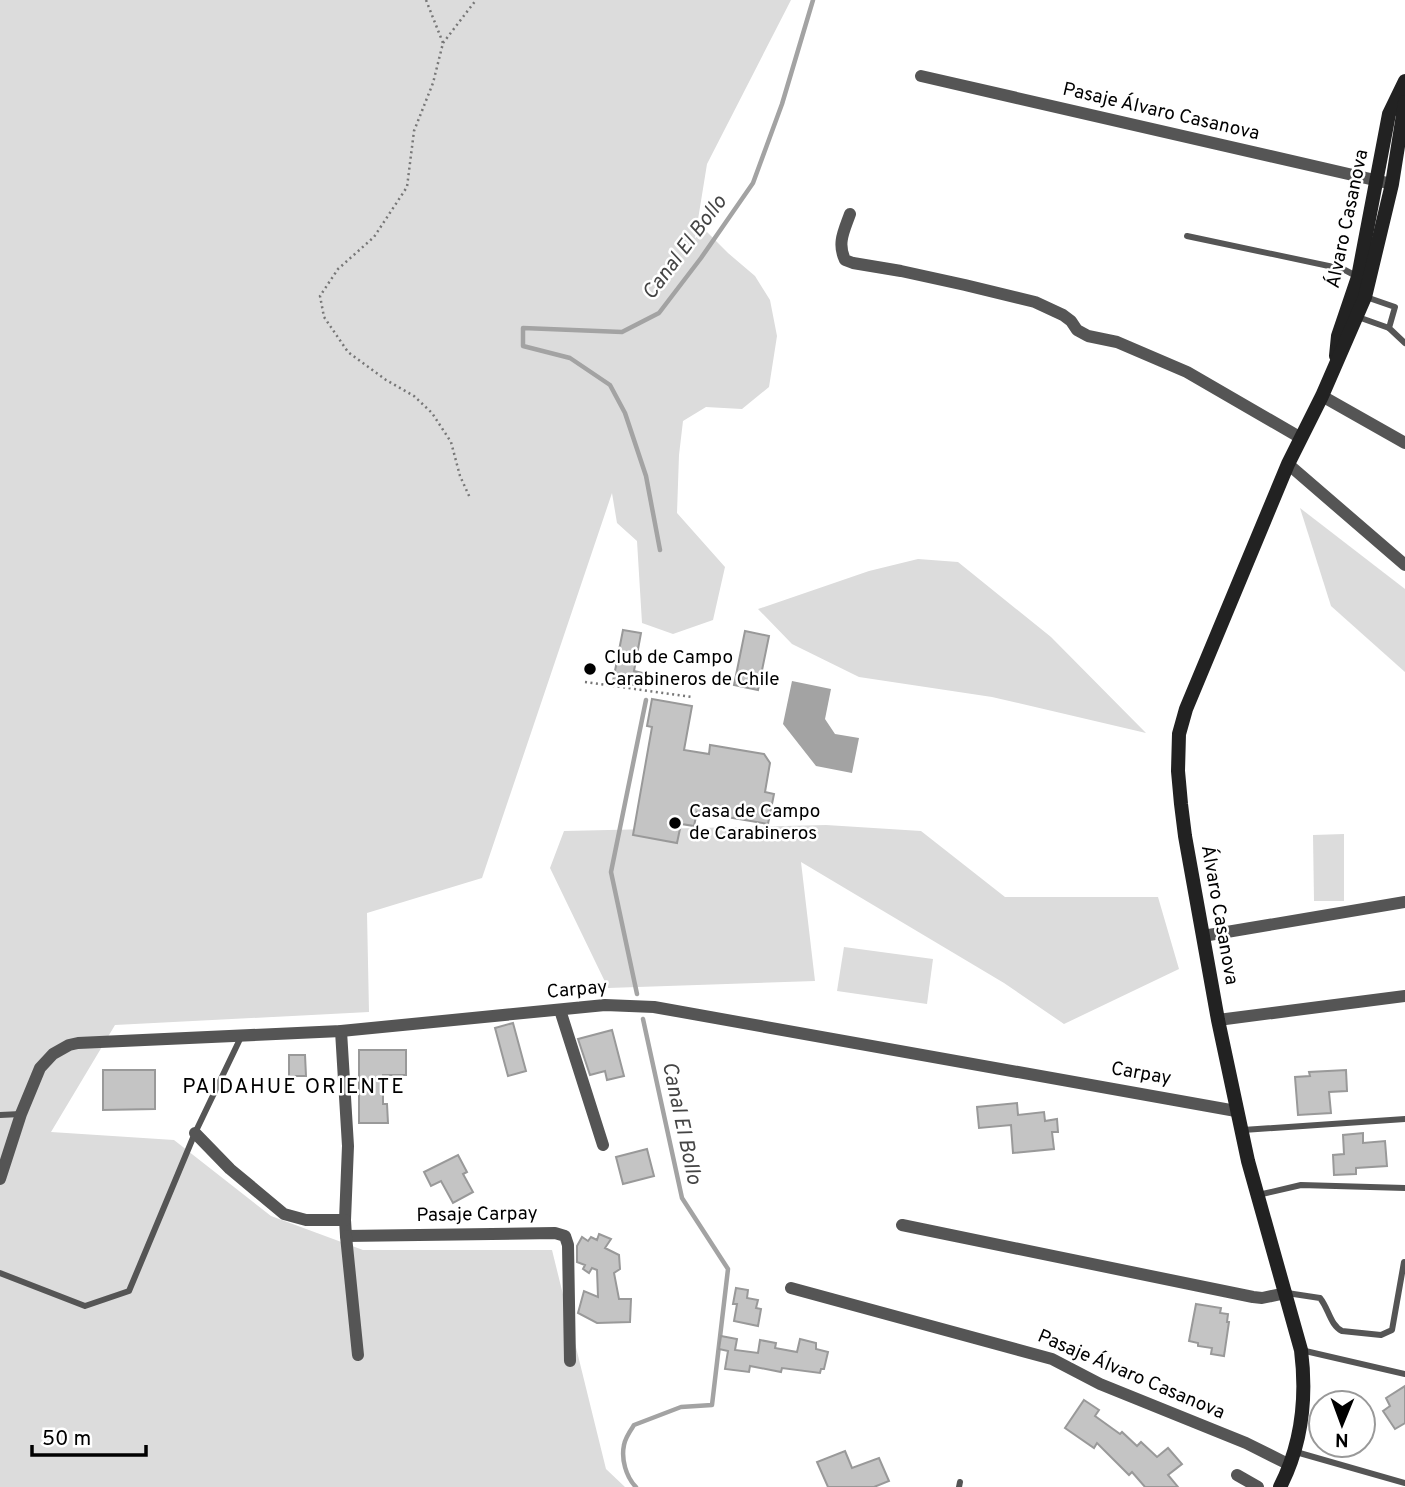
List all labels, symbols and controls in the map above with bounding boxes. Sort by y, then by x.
street label: Pasaje Álvaro Casanova [1060,77,1262,146]
street label: Álvaro Casanova [1321,147,1374,291]
water label: Canal El Bollo [637,189,734,306]
place label: Club de Campo Carabineros de Chile [604,646,780,692]
marker: Club de Campo Carabineros de Chile [582,661,598,677]
place label: Casa de Campo de Carabineros [689,800,820,846]
marker: Casa de Campo de Carabineros [667,815,683,831]
street label: Álvaro Casanova [1195,843,1244,987]
street label: Carpay [546,975,608,1005]
street label: Carpay [1109,1057,1173,1091]
water label: Canal El Bollo [655,1059,707,1188]
district label: PAIDAHUE ORIENTE [182,1074,406,1101]
street label: Pasaje Carpay [416,1202,538,1228]
street label: Pasaje Álvaro Casanova [1034,1324,1229,1425]
north arrow [1307,1389,1377,1459]
scale bar [32,1414,145,1458]
text: 50 m [42,1426,91,1453]
text: N [1335,1427,1349,1451]

